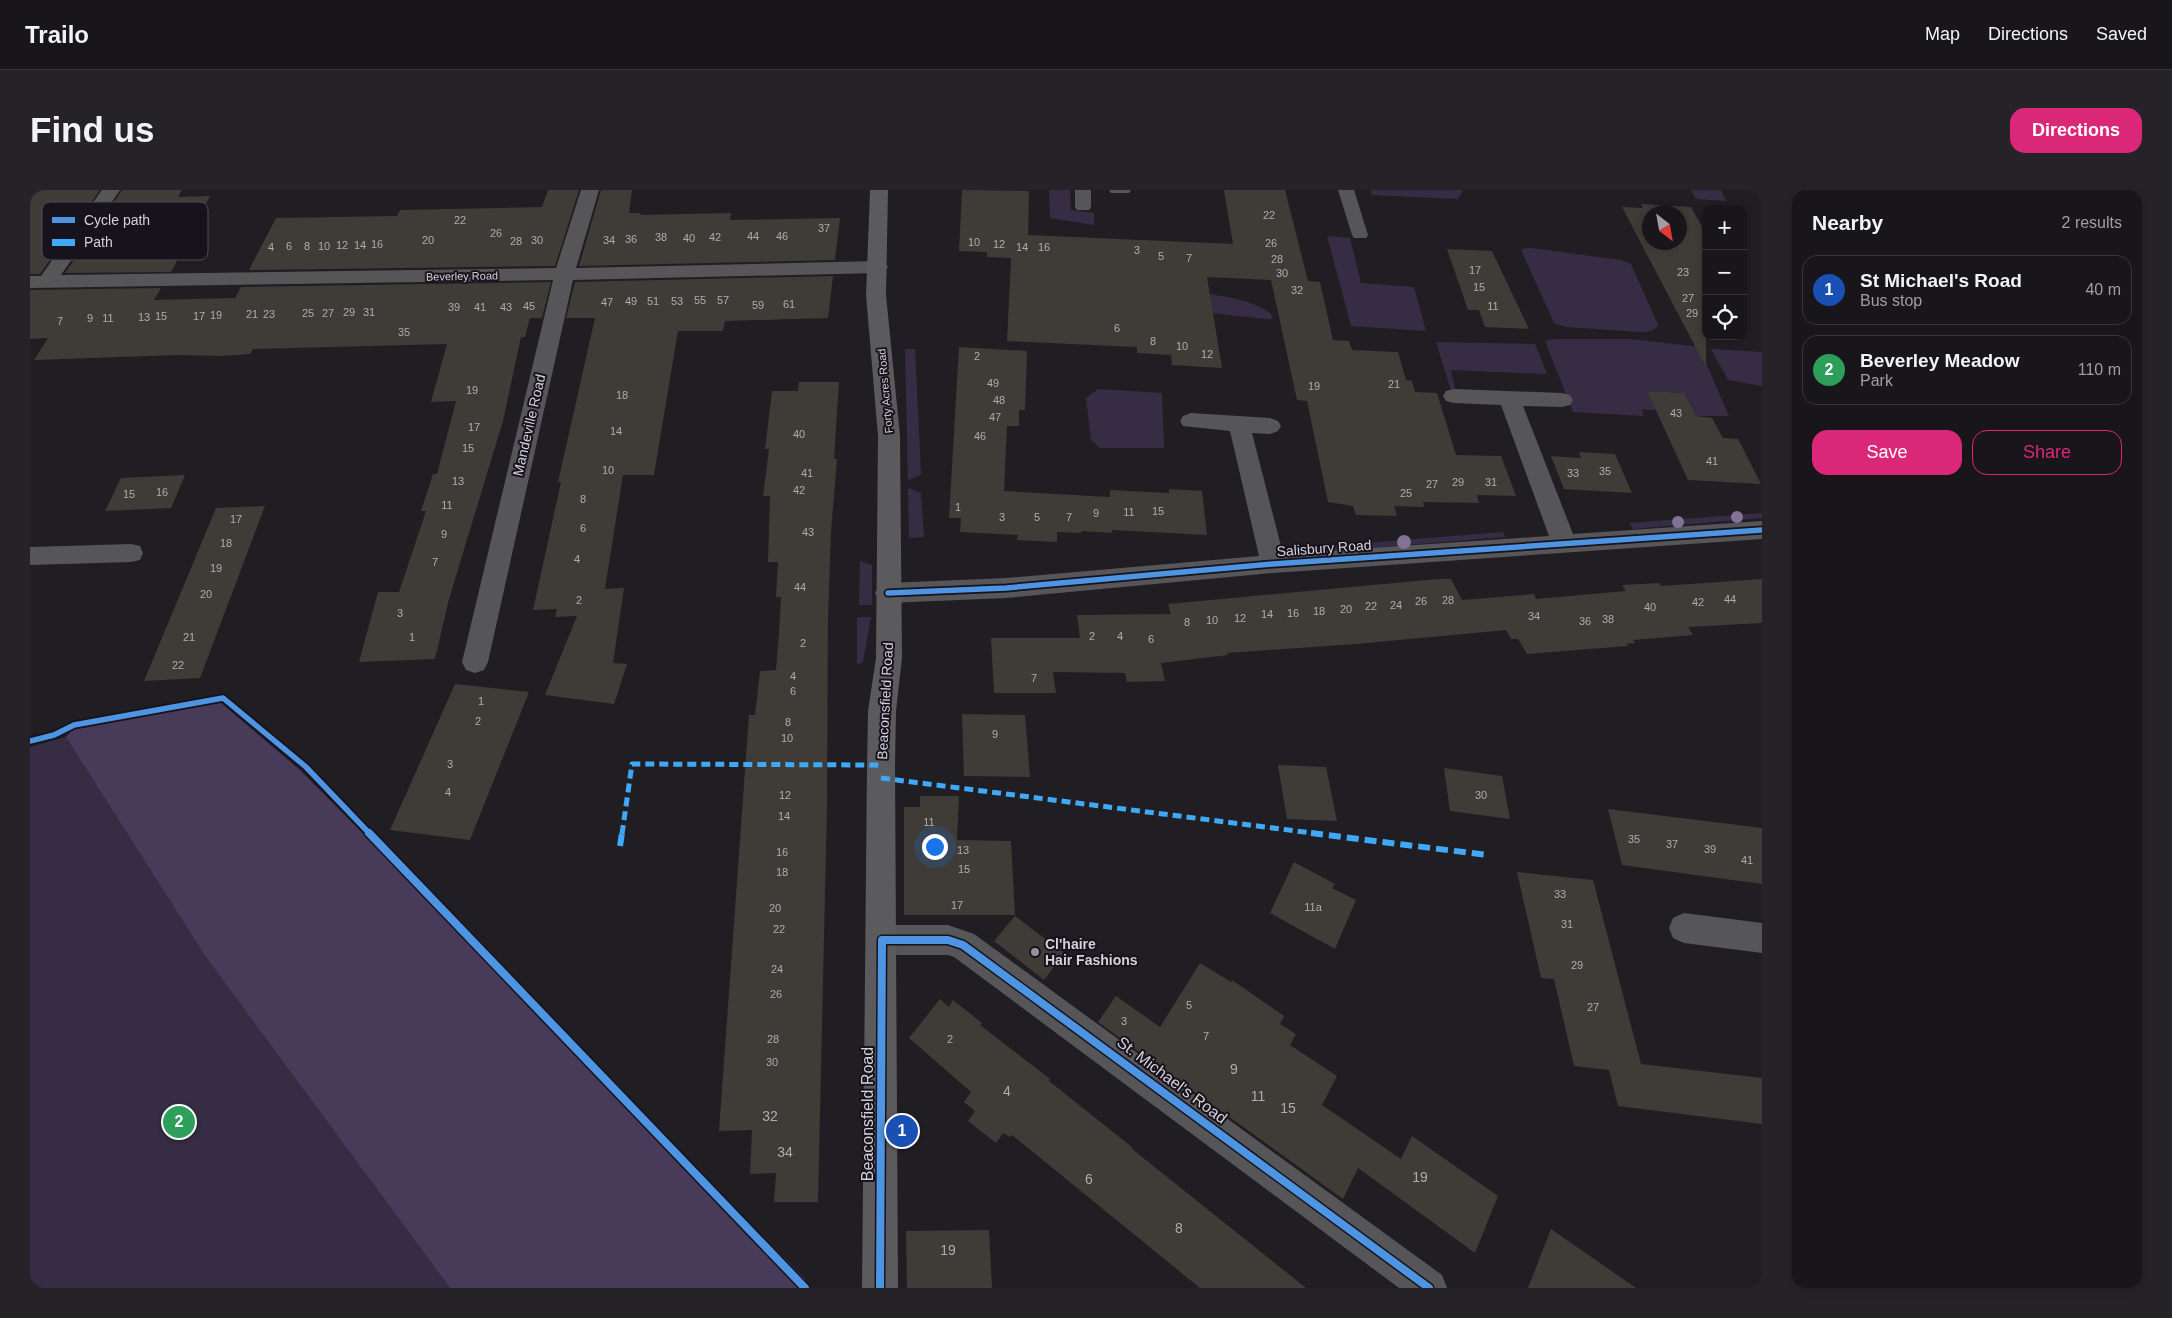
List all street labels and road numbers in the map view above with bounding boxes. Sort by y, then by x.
street label: Beverley Road [426,269,498,283]
street label: Forty Acres Road [875,348,895,434]
street label: Mandeville Road [509,372,549,478]
street label: Salisbury Road [1276,537,1372,559]
street label: Beaconsfield Road [874,642,896,760]
street label: St. Michael's Road [1114,1033,1230,1127]
street label: Beaconsfield Road [859,1047,876,1181]

